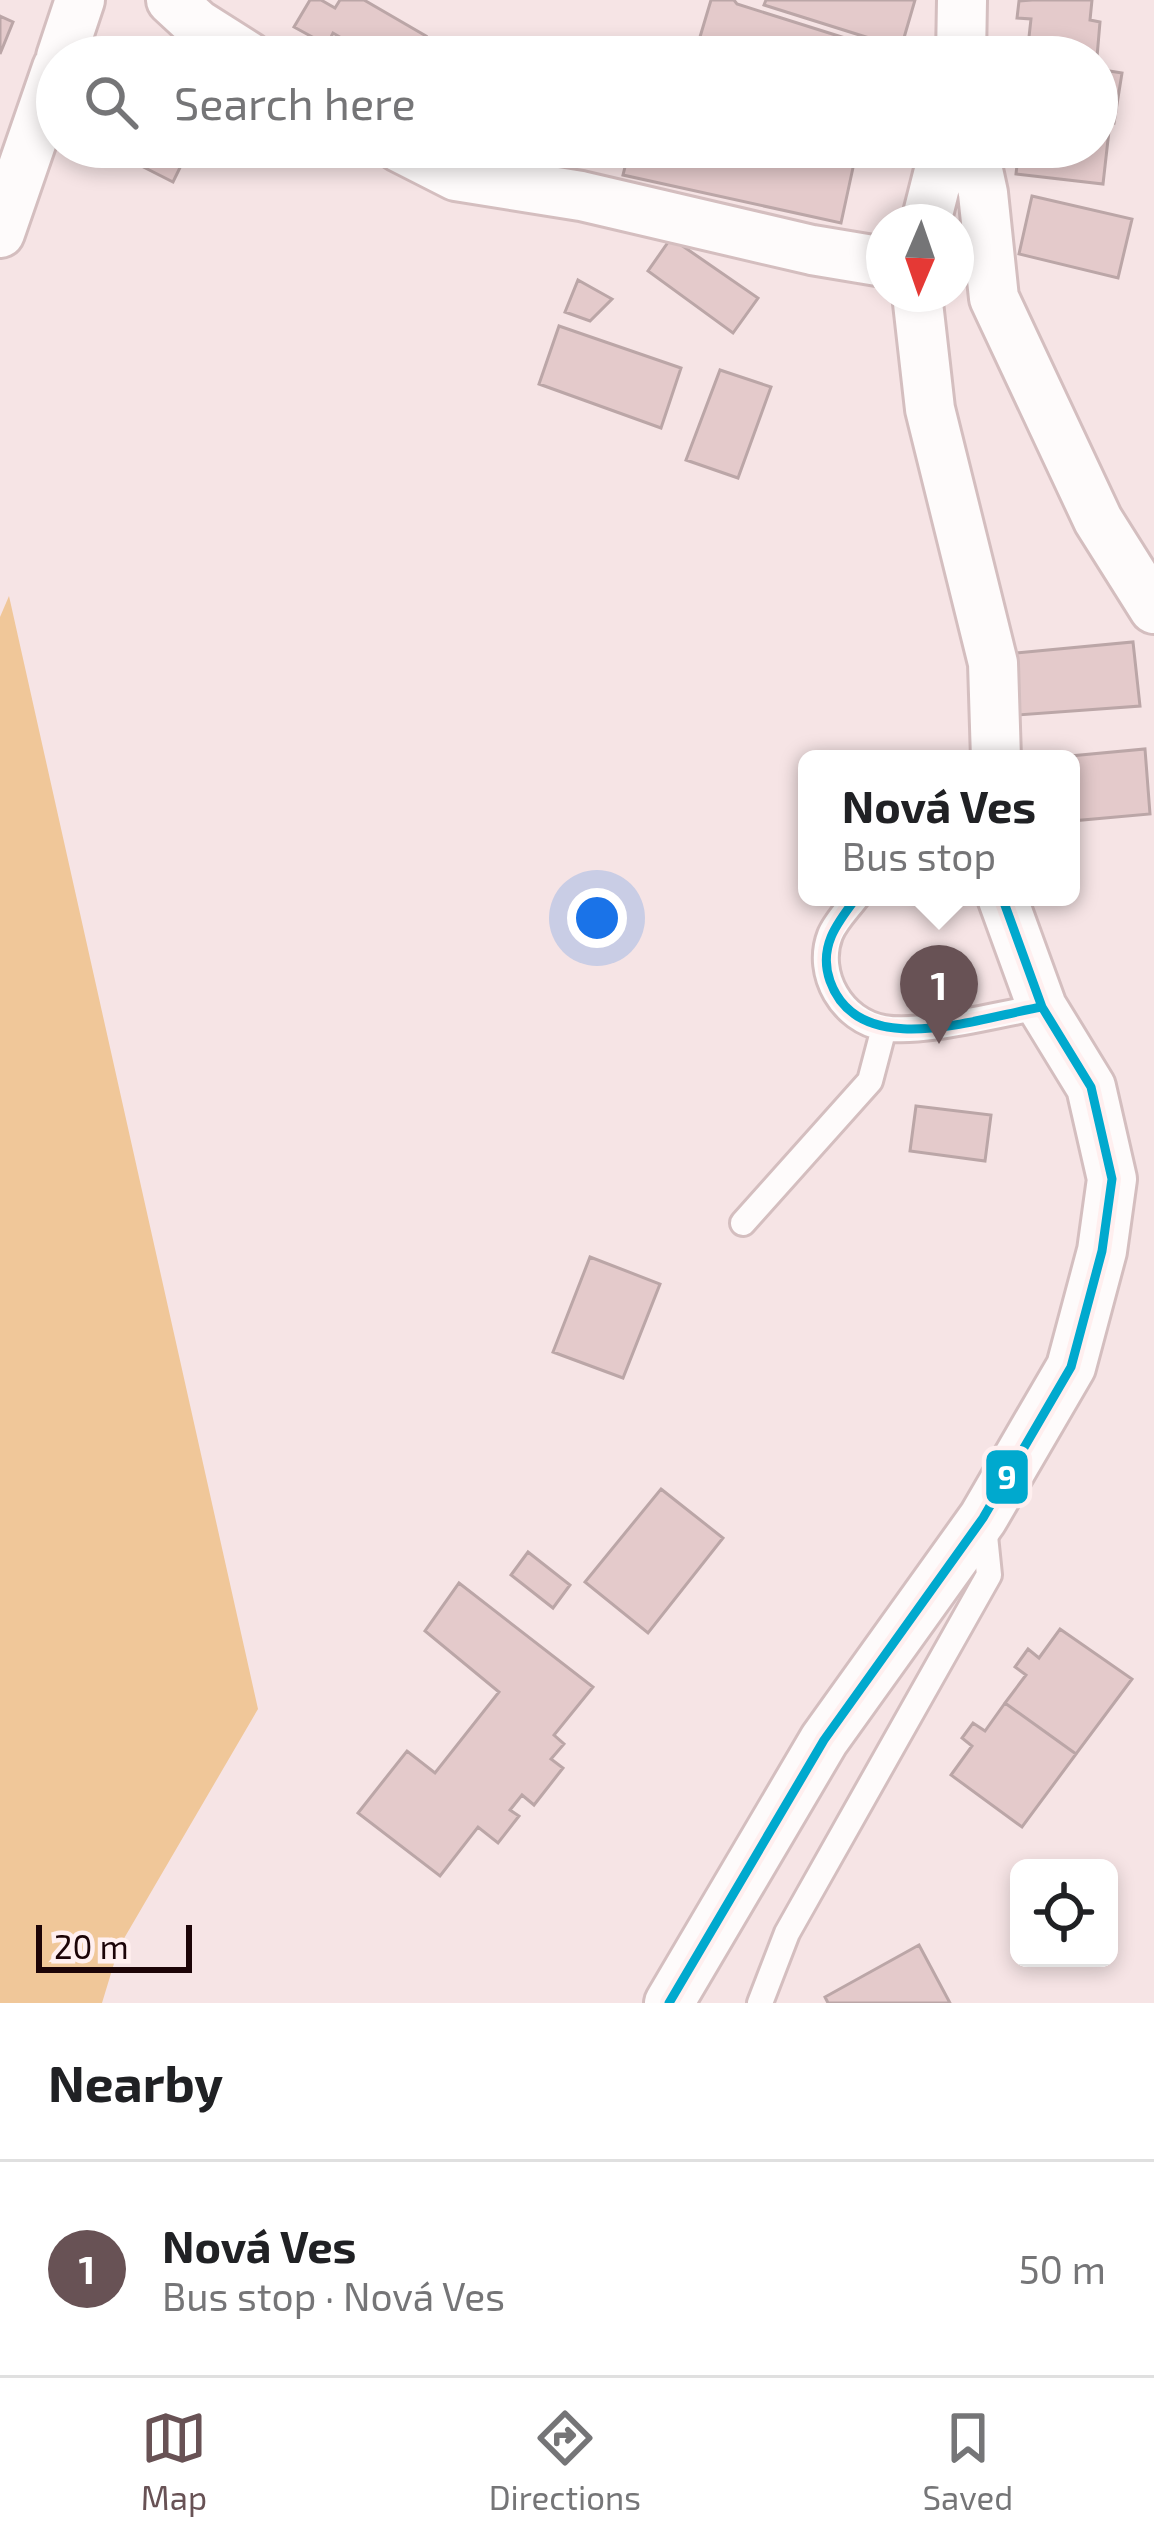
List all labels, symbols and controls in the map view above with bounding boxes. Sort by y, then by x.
search box [36,36,1118,168]
icon: search [78,69,144,135]
text: Search here [174,75,416,129]
north arrow [866,204,974,312]
popup [798,750,1080,906]
text: Nová Ves [842,778,1036,832]
text: Bus stop [842,832,996,879]
your location [567,888,627,948]
pin: 1 [900,945,978,1044]
line badge: 9 [984,1448,1030,1506]
text: 9 [997,1456,1017,1496]
map controls [1010,1859,1118,1967]
button: locate [1010,1859,1118,1967]
scale bar [36,1919,192,1972]
text: 20 m [54,1926,129,1966]
text: Nearby [48,2051,223,2112]
text: Nová Ves [162,2218,356,2272]
text: 1 [79,2245,95,2292]
text: 50 m [1019,2245,1106,2292]
text: Bus stop · Nová Ves [162,2272,505,2319]
tab: Map [141,2405,207,2517]
tab: Directions [489,2405,641,2517]
tab: Saved [923,2405,1013,2517]

